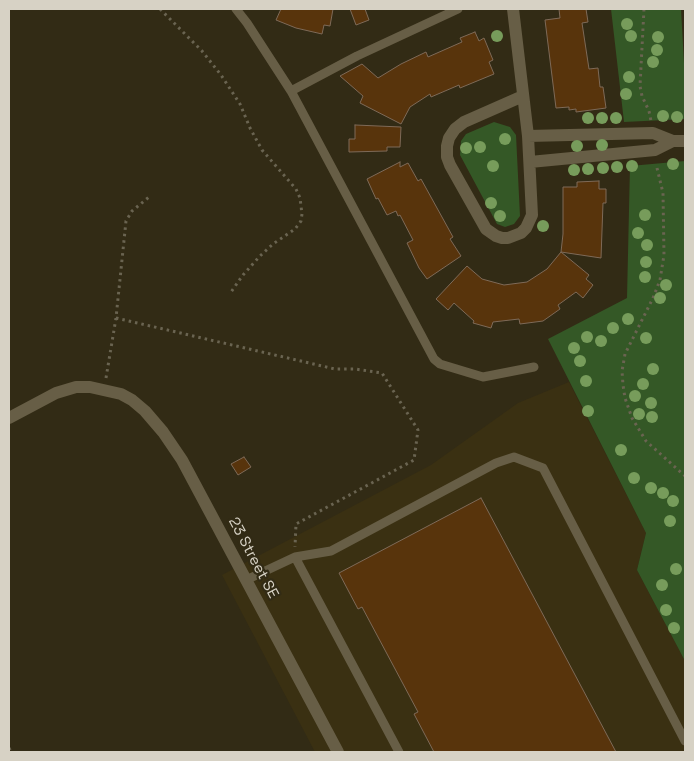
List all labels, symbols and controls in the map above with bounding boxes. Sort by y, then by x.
street label: 23 Street SE [224,514,282,602]

